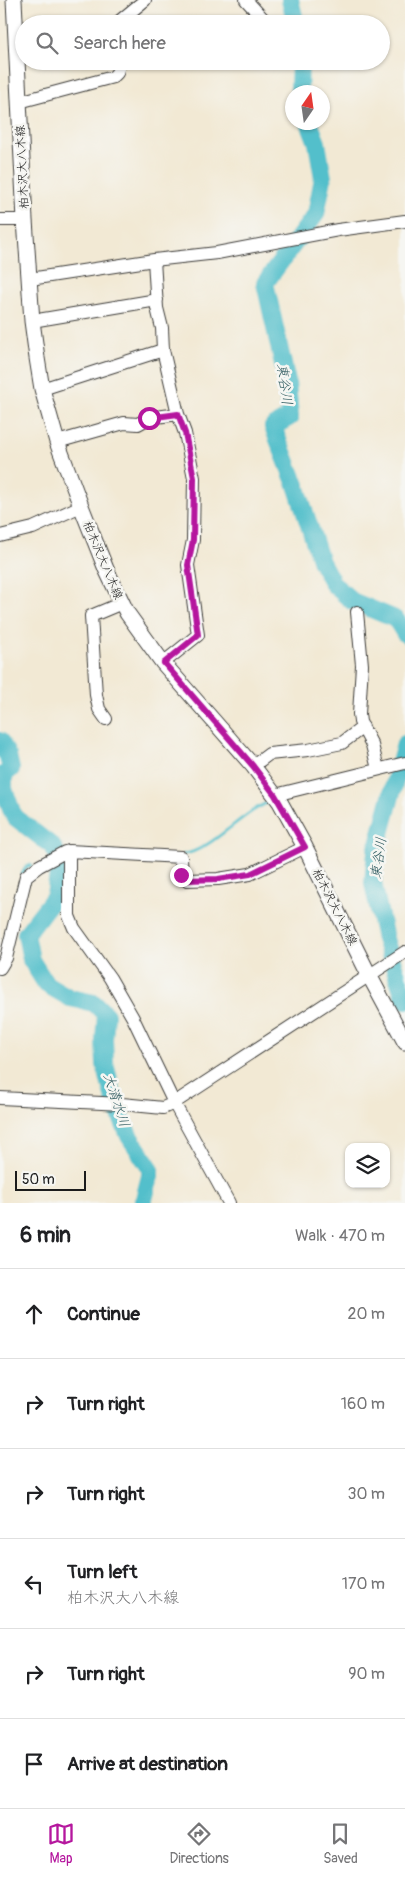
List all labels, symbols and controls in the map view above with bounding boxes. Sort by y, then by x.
search box [15,15,390,70]
icon: search [33,29,61,57]
text: Search here [73,31,166,55]
north arrow [285,85,330,130]
street label: 柏木沢大八木線 [13,125,32,209]
water label: 東谷川 [273,362,296,406]
route start [138,407,161,430]
street label: 柏木沢大八木線 [79,519,126,602]
water label: 東谷川 [367,836,390,880]
route end [170,864,193,887]
street label: 柏木沢大八木線 [309,866,360,948]
water label: 大清水川 [100,1071,133,1129]
map controls [345,1143,390,1188]
button: layers [345,1143,390,1188]
scale bar [15,1168,86,1191]
text: 50 m [22,1171,55,1188]
text: 6 min [20,1222,71,1249]
text: Walk · 470 m [295,1226,385,1246]
icon: ahead [20,1300,48,1328]
text: Continue [67,1302,140,1326]
text: 20 m [347,1304,385,1324]
icon: right [20,1390,48,1418]
text: Turn right [67,1392,145,1416]
text: 160 m [341,1394,385,1414]
icon: right [20,1480,48,1508]
text: Turn right [67,1482,145,1506]
text: 30 m [347,1484,385,1504]
text: Turn left [67,1560,137,1584]
icon: left [20,1570,48,1598]
text: 170 m [342,1574,385,1594]
text: 柏木沢大八木線 [67,1588,179,1608]
icon: right [20,1660,48,1688]
text: Turn right [67,1662,145,1686]
text: 90 m [348,1664,385,1684]
icon: arrive [20,1750,48,1778]
text: Arrive at destination [67,1752,228,1776]
tab: Map [47,1820,75,1867]
tab: Directions [169,1820,229,1867]
tab: Saved [323,1820,358,1867]

